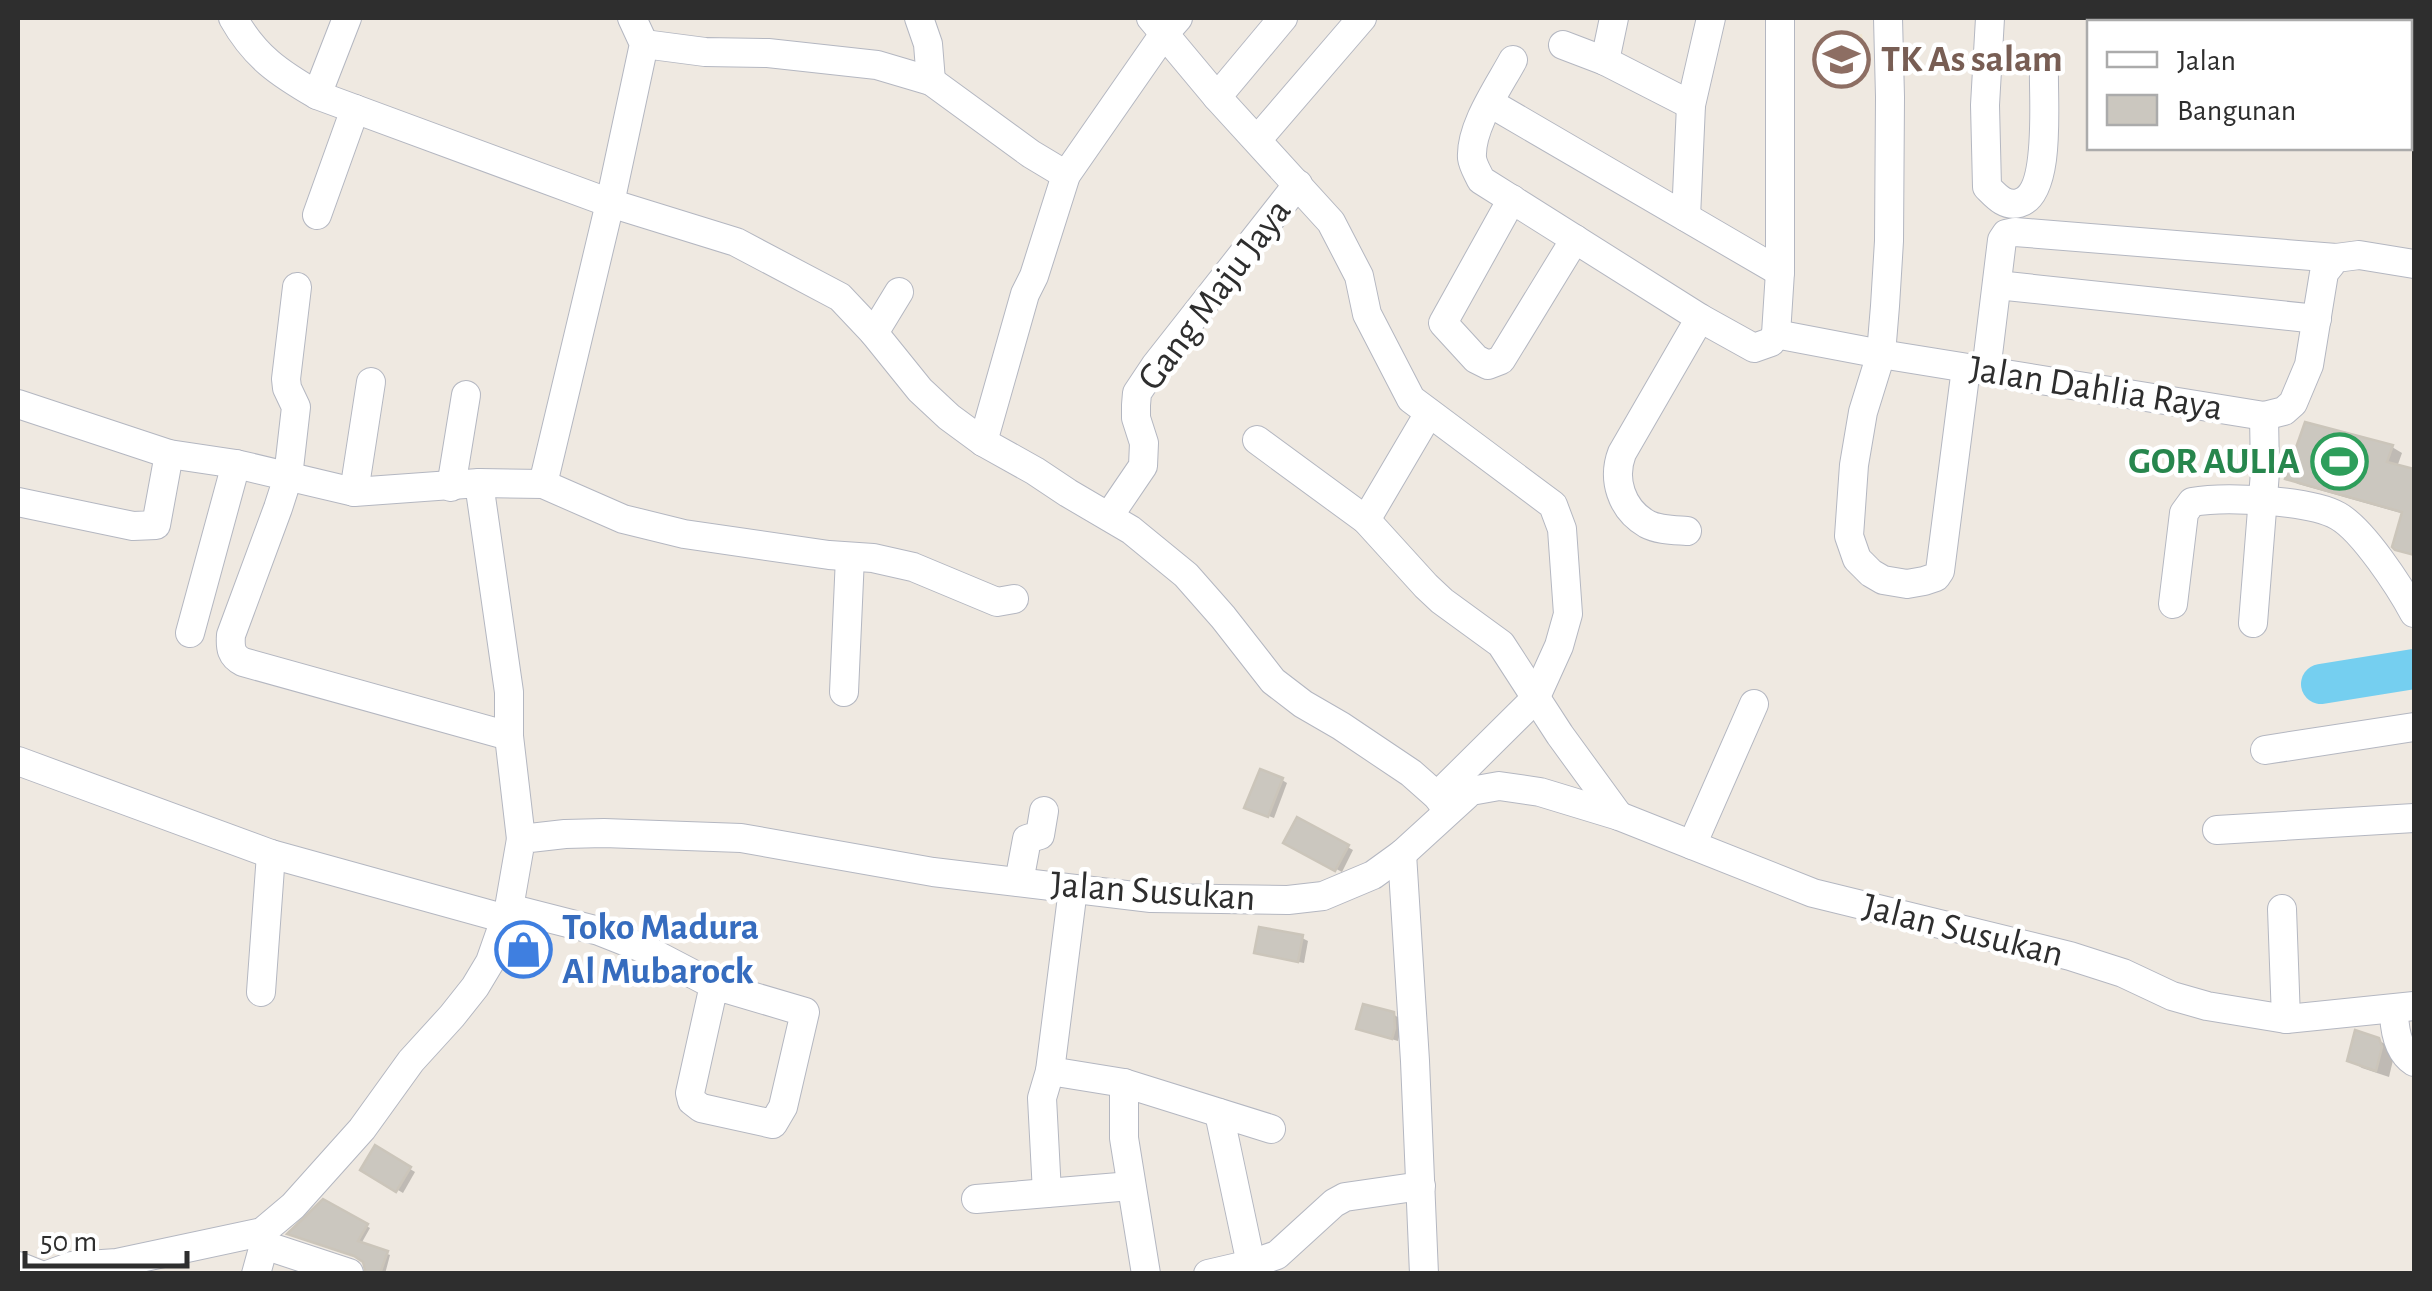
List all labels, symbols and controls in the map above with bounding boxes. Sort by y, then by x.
legend [2087,20,2412,150]
school or university icon: TK As salam [1812,30,1872,90]
place label: TK As salam [1881,41,2063,79]
text: Jalan [2177,46,2236,76]
text: Bangunan [2177,96,2296,126]
street label: Gang Maju Jaya [1131,192,1299,398]
street label: Jalan Dahlia Raya [1967,350,2225,428]
sports icon: GOR AULIA [2309,432,2369,492]
place label: GOR AULIA [2128,443,2300,481]
street label: Jalan Susukan [1049,866,1257,918]
street label: Jalan Susukan [1859,888,2067,974]
place label: Toko Madura Al Mubarock [562,909,759,991]
shop icon: Toko Madura Al Mubarock [493,920,553,980]
scale bar [25,1206,188,1268]
text: 50 m [40,1227,97,1257]

